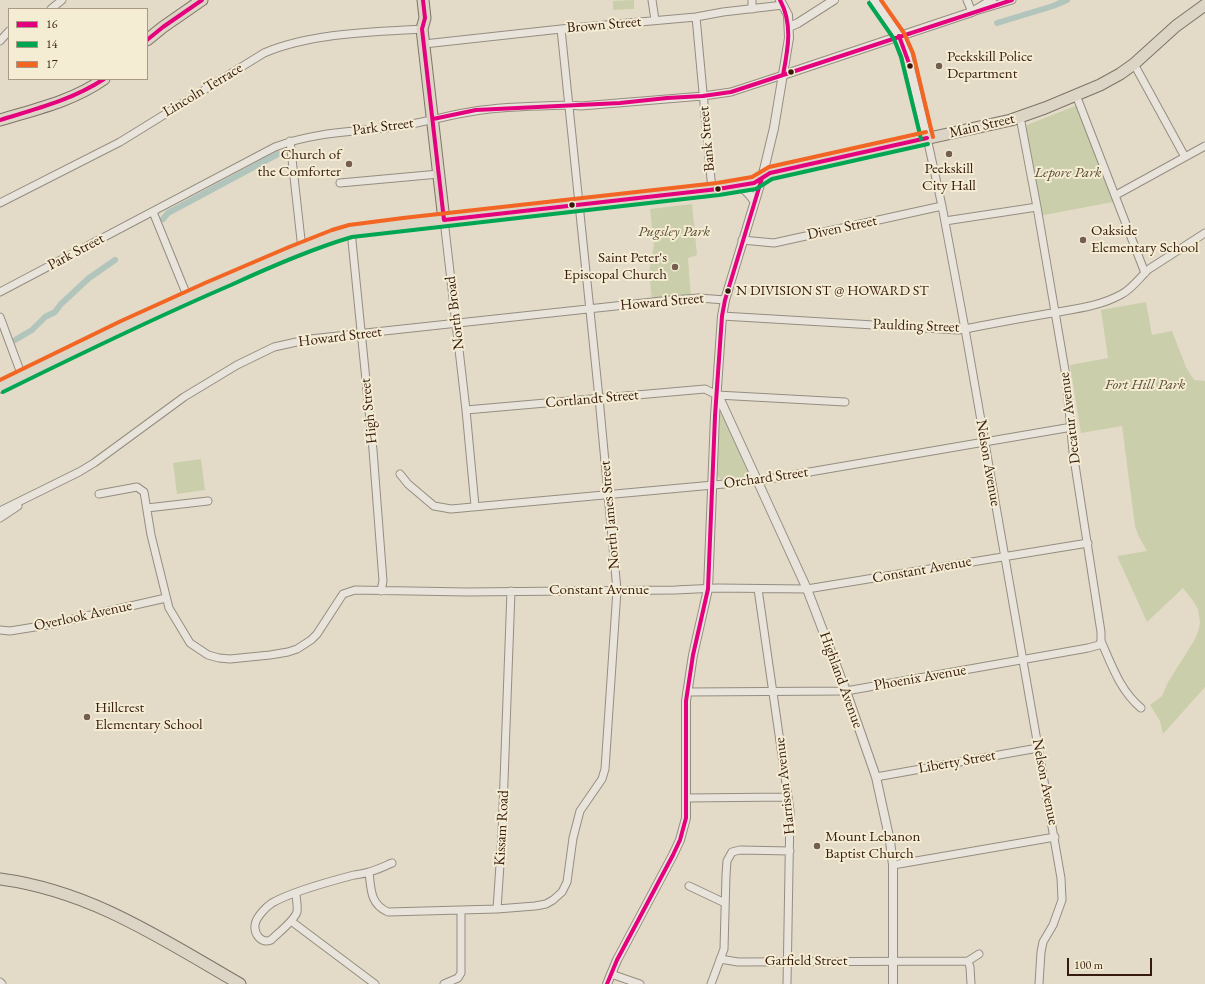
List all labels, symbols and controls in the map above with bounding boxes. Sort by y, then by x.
legend [8,8,148,80]
street label: Brown Street [566,13,642,37]
text: 16 [46,16,58,32]
text: 14 [46,36,58,52]
place label: Peekskill Police Department [947,48,1033,83]
text: 17 [46,56,58,72]
street label: Lincoln Terrace [160,59,246,121]
unlabelled marker [905,61,915,71]
marker: Peekskill Police Department [934,61,944,71]
unlabelled marker [786,67,796,77]
street label: Bank Street [695,105,719,173]
street label: Main Street [947,110,1017,142]
street label: Park Street [351,114,415,140]
place label: Church of the Comforter [258,146,341,181]
marker: Peekskill City Hall [944,149,954,159]
marker: Church of the Comforter [344,159,354,169]
place label: Peekskill City Hall [922,160,976,195]
park label: Lepore Park [1034,164,1102,182]
unlabelled marker [713,184,723,194]
unlabelled marker [567,200,577,210]
street label: Diven Street [805,212,879,244]
place label: Oakside Elementary School [1091,222,1199,257]
park label: Pugsley Park [638,223,710,241]
street label: Park Street [45,230,107,274]
marker: Oakside Elementary School [1078,235,1088,245]
place label: Saint Peter's Episcopal Church [564,249,667,284]
marker: Saint Peter's Episcopal Church [670,262,680,272]
street label: North Broad [442,275,468,351]
place label: N DIVISION ST @ HOWARD ST [736,283,929,299]
marker: N DIVISION ST @ HOWARD ST [723,286,733,296]
street label: Howard Street [619,289,705,315]
street label: Paulding Street [872,315,960,337]
street label: Howard Street [297,323,383,351]
street label: Decatur Avenue [1055,371,1085,465]
park label: Fort Hill Park [1105,376,1185,394]
street label: High Street [357,377,381,445]
street label: Cortlandt Street [545,386,639,412]
street label: Nelson Avenue [972,418,1004,508]
street label: North James Street [596,460,624,570]
street label: Orchard Street [723,463,809,493]
street label: Constant Avenue [871,552,973,588]
street label: Constant Avenue [549,581,649,599]
street label: Overlook Avenue [32,597,134,635]
street label: Highland Avenue [815,629,867,731]
street label: Phoenix Avenue [872,661,968,695]
place label: Hillcrest Elementary School [95,699,203,734]
marker: Hillcrest Elementary School [82,712,92,722]
street label: Harrison Avenue [771,736,799,836]
street label: Nelson Avenue [1028,737,1062,827]
street label: Liberty Street [917,746,997,778]
street label: Kissam Road [491,790,513,866]
place label: Mount Lebanon Baptist Church [825,828,920,863]
marker: Mount Lebanon Baptist Church [812,841,822,851]
scale bar [1069,950,1154,976]
street label: Garfield Street [765,952,847,970]
text: 100 m [1074,957,1103,973]

